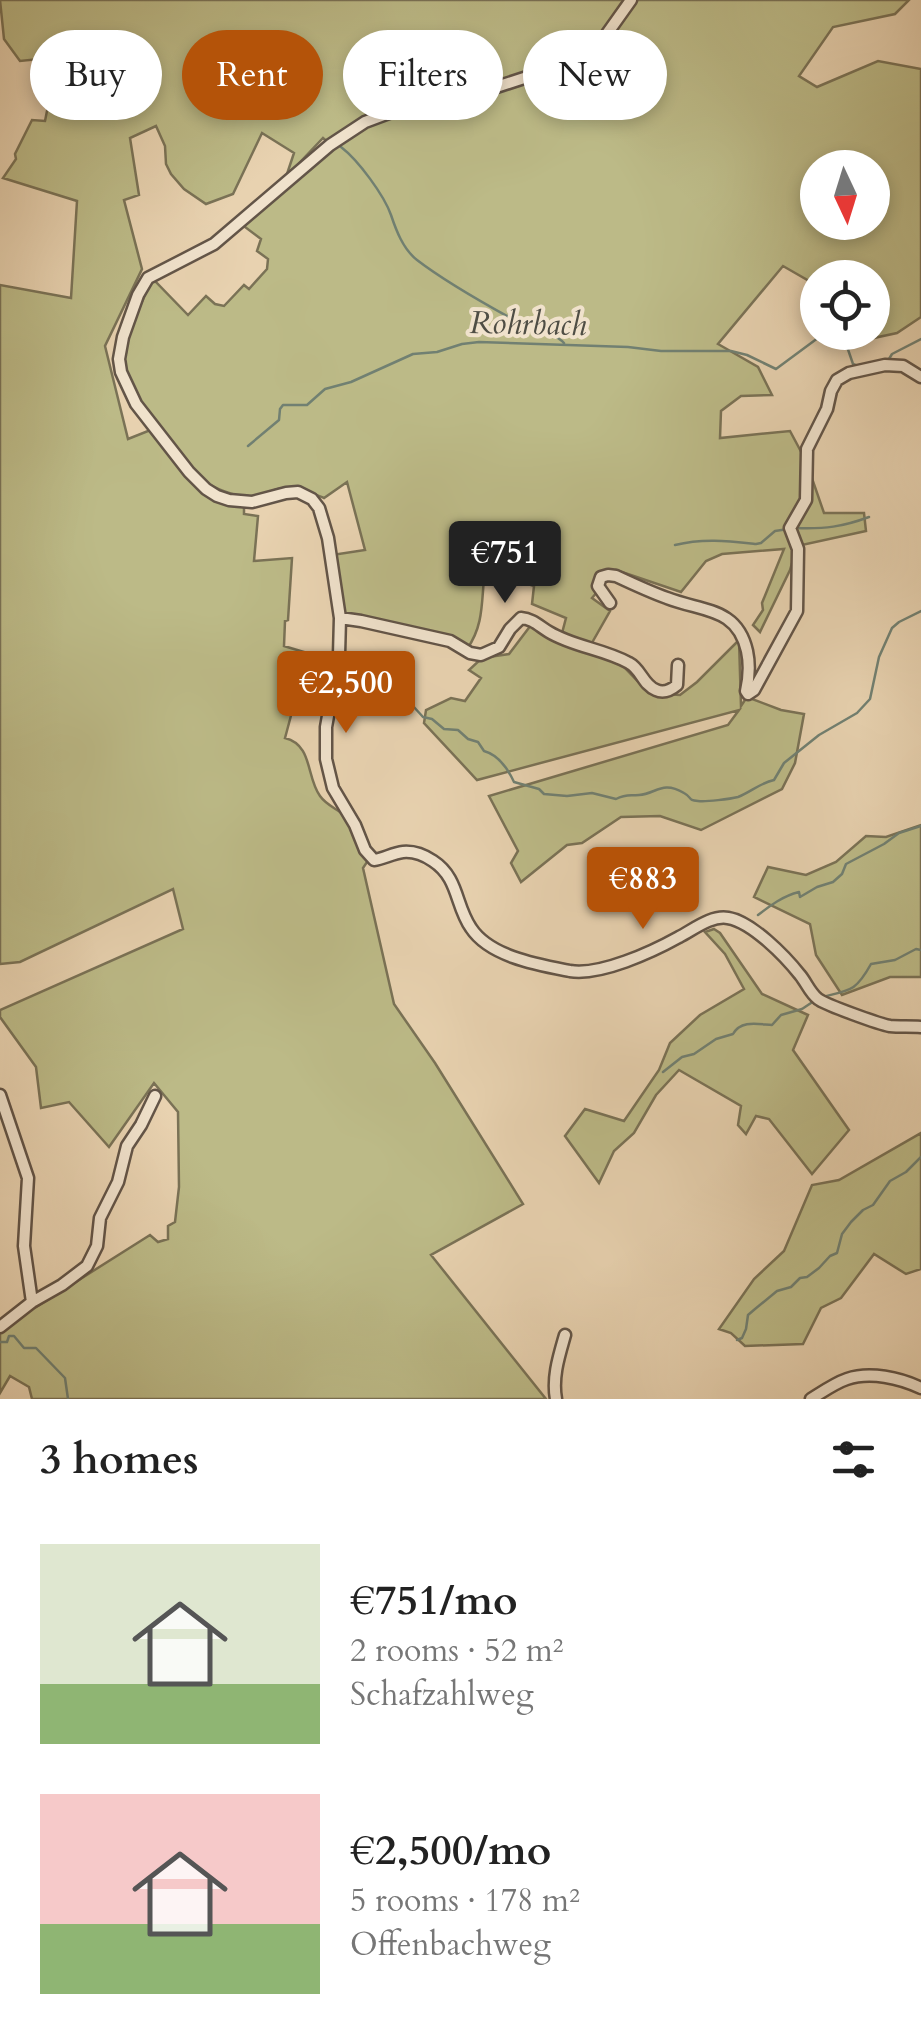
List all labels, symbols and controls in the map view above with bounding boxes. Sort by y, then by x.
chip: Buy [30,30,162,120]
chip: Rent [182,30,323,120]
chip: Filters [343,30,503,120]
chip: New [523,30,667,120]
north arrow [800,150,890,240]
map controls [800,150,890,350]
button: locate [800,260,890,350]
water label: Rohrbach [469,301,587,347]
pin: €751 [446,521,564,606]
text: €751 [471,531,539,575]
pin: €2,500 [265,651,427,736]
text: €2,500 [299,661,393,705]
pin: €883 [584,847,702,932]
text: €883 [609,857,677,901]
text: 3 homes [40,1431,198,1488]
icon: filters [826,1432,881,1487]
text: €751/mo [350,1572,518,1629]
icon: home [120,1584,240,1704]
text: 2 rooms · 52 m² [350,1629,563,1673]
text: Schafzahlweg [350,1673,534,1717]
text: €2,500/mo [350,1822,551,1879]
icon: home [120,1834,240,1954]
text: 5 rooms · 178 m² [350,1879,580,1923]
text: Offenbachweg [350,1923,551,1967]

